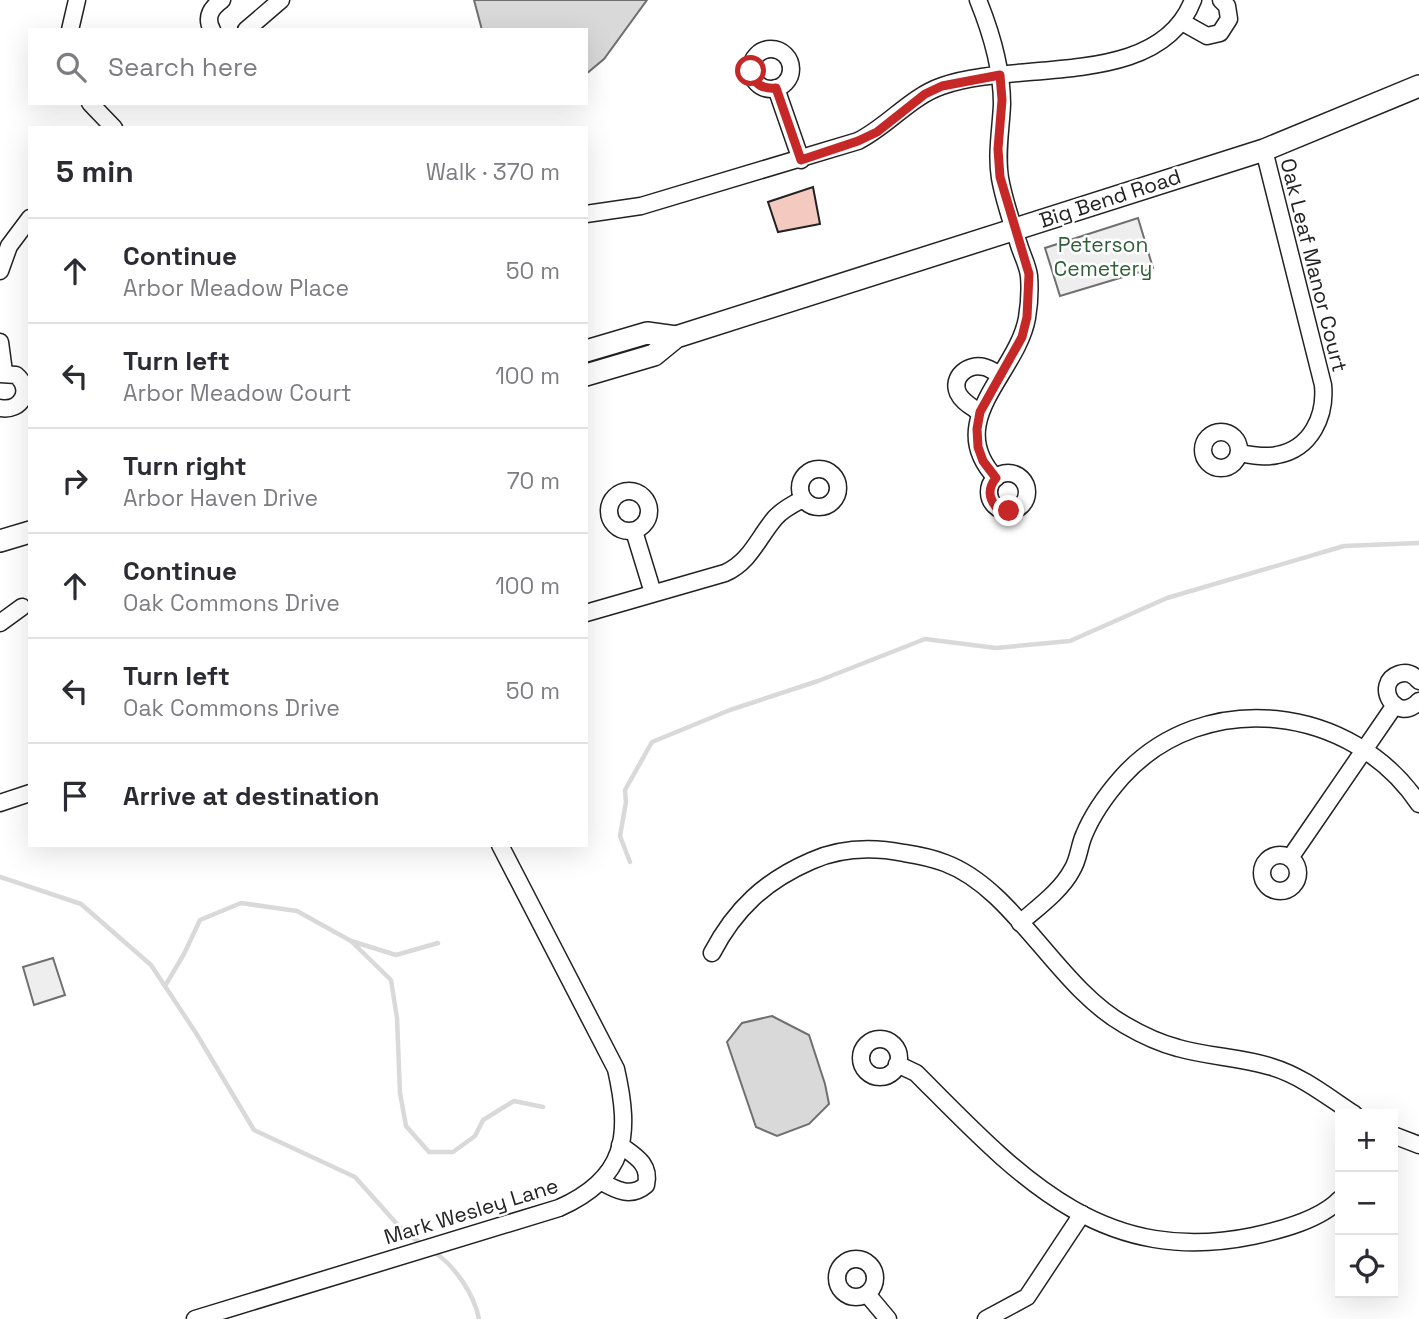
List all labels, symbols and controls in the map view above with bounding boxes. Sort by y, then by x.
search box [28,28,588,105]
icon: search [52,48,90,86]
text: Search here [108,50,258,84]
route start [735,55,766,86]
text: 5 min [56,152,134,191]
street label: Oak Leaf Manor Court [1274,155,1354,375]
text: Walk · 370 m [426,157,560,187]
street label: Big Bend Road [1036,162,1184,234]
park label: Peterson Cemetery [1054,231,1152,282]
text: Continue [123,239,237,273]
icon: ahead [56,252,94,290]
text: 50 m [506,256,560,286]
text: Arbor Meadow Place [123,273,349,303]
text: Turn left [123,344,230,378]
icon: left [56,357,94,395]
text: 100 m [495,361,560,391]
text: Arbor Meadow Court [123,378,352,408]
text: Turn right [123,449,247,483]
icon: right [56,462,94,500]
text: 70 m [507,466,560,496]
text: Arbor Haven Drive [123,483,318,513]
route end [993,495,1024,526]
text: Continue [123,554,237,588]
icon: ahead [56,567,94,605]
text: 100 m [495,571,560,601]
text: Oak Commons Drive [123,588,340,618]
text: Turn left [123,659,230,693]
icon: left [56,672,94,710]
text: 50 m [506,676,560,706]
text: Oak Commons Drive [123,693,340,723]
icon: arrive [56,777,94,815]
text: Arrive at destination [123,779,380,813]
map controls [1335,1109,1398,1298]
button: + [1335,1109,1398,1172]
street label: Mark Wesley Lane [381,1172,561,1250]
button: − [1335,1172,1398,1235]
button: locate [1335,1235,1398,1298]

